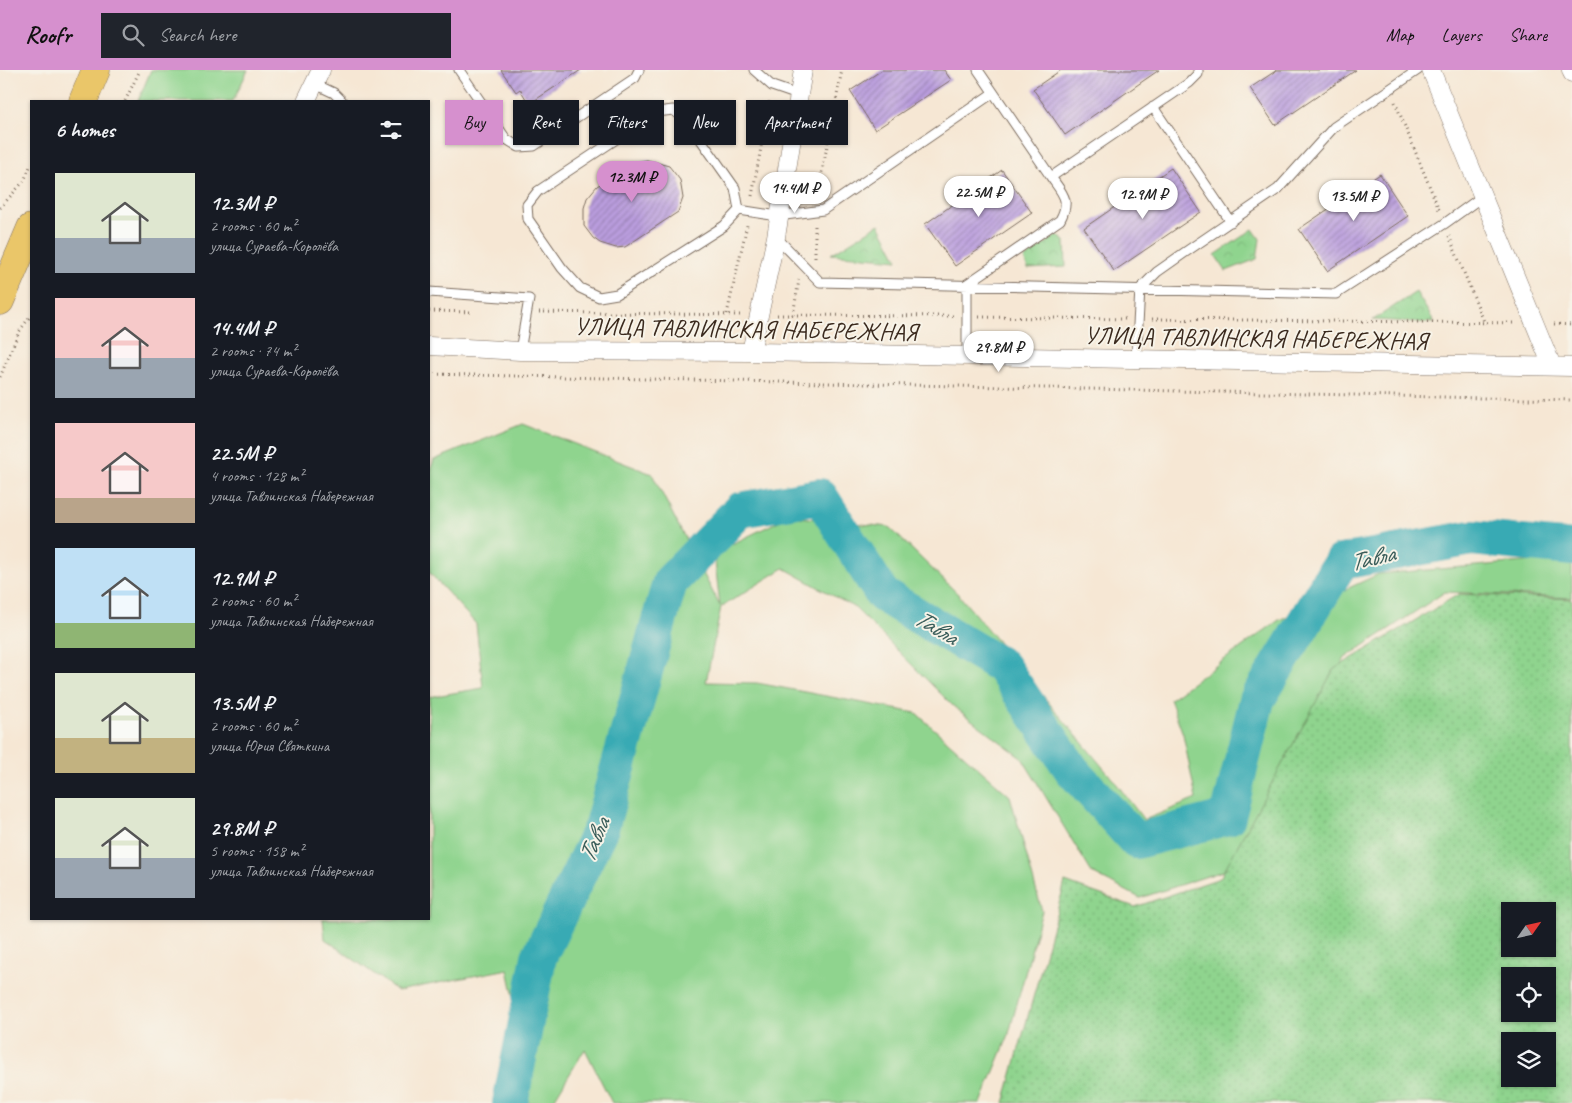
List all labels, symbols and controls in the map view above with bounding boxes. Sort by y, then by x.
search box [101,13,451,58]
text: Roofr [25,20,71,50]
icon: search [119,21,147,49]
text: Search here [159,23,236,47]
text: Map [1386,24,1414,46]
text: Layers [1442,24,1481,46]
text: Share [1509,24,1547,46]
chip: Buy [445,100,503,145]
chip: Rent [513,100,579,145]
chip: Filters [589,100,664,145]
chip: New [674,100,736,145]
chip: Apartment [746,100,848,145]
icon: filters [377,116,405,144]
text: 6 homes [55,117,115,143]
pin: 12.3M ₽ [586,160,678,203]
text: 12.3M ₽ [608,167,656,187]
pin: 14.4M ₽ [749,172,841,214]
pin: 22.5M ₽ [933,176,1025,218]
text: 14.4M ₽ [771,178,819,198]
pin: 12.9M ₽ [1097,178,1189,220]
pin: 13.5M ₽ [1308,180,1400,222]
text: 22.5M ₽ [955,182,1003,202]
text: 12.9M ₽ [1119,184,1167,204]
text: 13.5M ₽ [1330,186,1378,206]
text: 12.3M ₽ [210,190,274,216]
icon: home [95,193,155,253]
text: 2 rooms · 60 m² [210,216,296,236]
text: улица Сураева-Королёва [210,236,338,256]
street label: УЛИЦА ТАВЛИНСКАЯ НАБЕРЕЖНАЯ [574,311,921,347]
text: 14.4M ₽ [210,315,274,341]
icon: home [95,318,155,378]
street label: УЛИЦА ТАВЛИНСКАЯ НАБЕРЕЖНАЯ [1084,320,1431,356]
pin: 29.8M ₽ [953,330,1045,373]
text: 29.8M ₽ [975,337,1023,357]
text: 2 rooms · 74 m² [210,341,296,361]
text: улица Сураева-Королёва [210,361,338,381]
text: 22.5M ₽ [210,440,273,466]
icon: home [95,443,155,503]
text: 4 rooms · 128 m² [210,466,304,486]
text: улица Тавлинская Набережная [210,486,373,506]
water label: Тавла [1346,537,1400,579]
text: 12.9M ₽ [210,565,274,591]
icon: home [95,568,155,628]
text: 2 rooms · 60 m² [210,591,296,611]
water label: Тавла [908,602,965,653]
text: улица Тавлинская Набережная [210,611,373,631]
text: 13.5M ₽ [210,690,273,716]
icon: home [95,693,155,753]
text: 2 rooms · 60 m² [210,716,296,736]
text: улица Юрия Святкина [210,736,329,756]
water label: Тавла [570,811,618,867]
text: 29.8M ₽ [210,815,274,841]
icon: home [95,818,155,878]
text: 5 rooms · 158 m² [210,841,304,861]
text: улица Тавлинская Набережная [210,861,373,881]
north arrow [1501,902,1556,958]
map controls [1501,902,1556,1087]
button: locate [1501,967,1556,1022]
button: layers [1501,1032,1556,1087]

